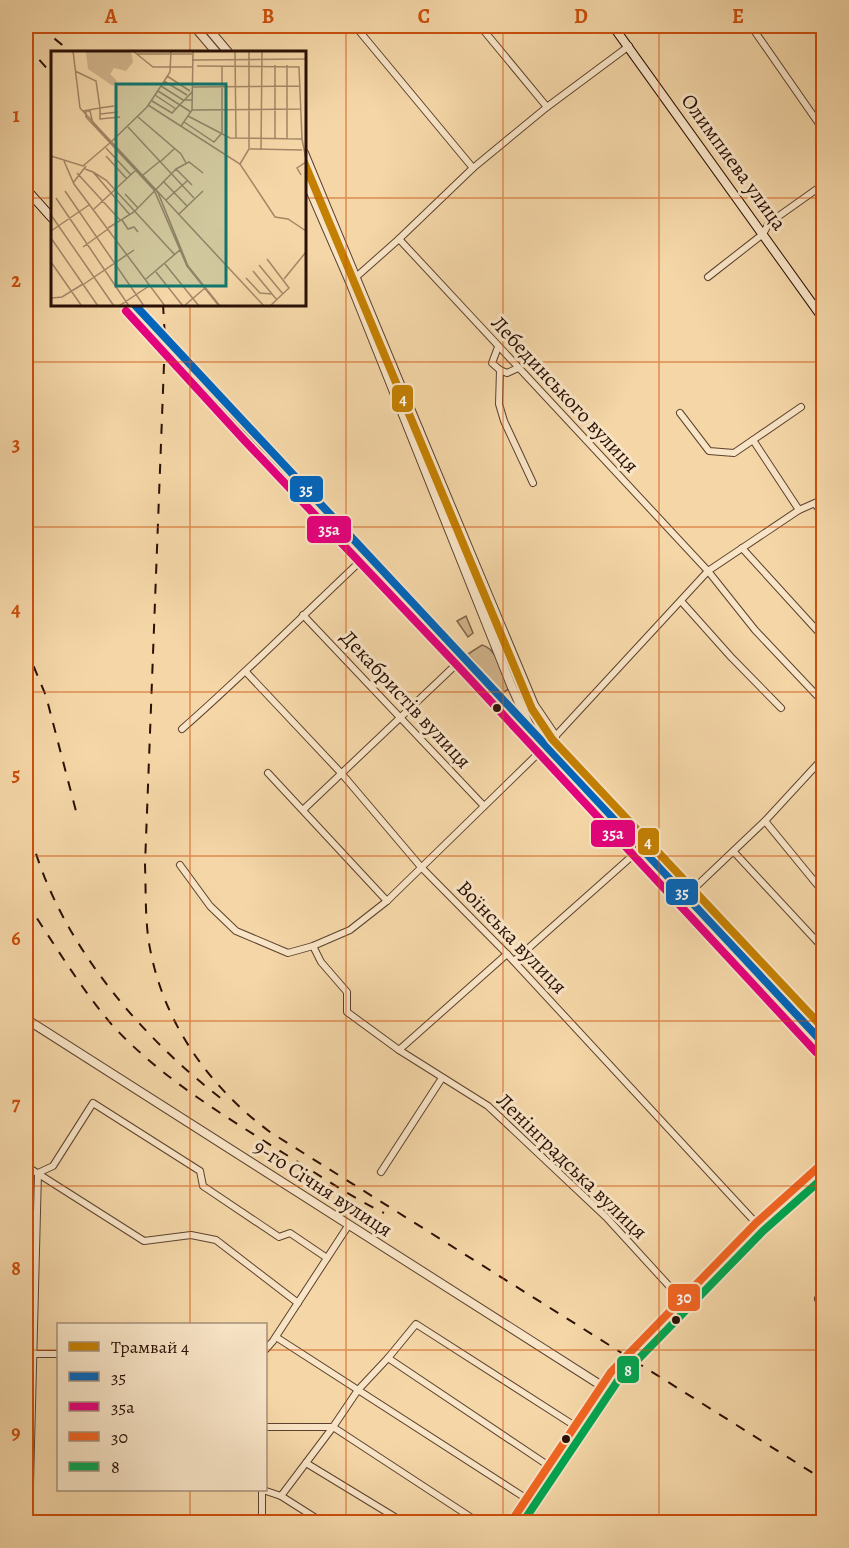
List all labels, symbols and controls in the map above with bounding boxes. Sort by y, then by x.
text: A [104,3,118,30]
text: B [262,3,274,30]
text: C [418,3,430,30]
text: D [574,3,588,30]
text: E [732,3,744,30]
inset map [51,51,306,306]
street label: Олимпиева улица [675,88,793,236]
text: 1 [12,102,20,129]
text: 2 [11,267,21,294]
street label: Лебединського вулиця [485,309,645,479]
line badge: 4 [391,384,414,413]
text: 4 [399,389,407,411]
text: 3 [12,431,20,458]
line badge: 35 [289,475,324,503]
text: 35 [299,479,313,501]
line badge: 35а [306,515,352,544]
text: 35а [318,519,340,541]
text: 4 [11,596,21,623]
street label: Декабристів вулиця [334,624,478,774]
unlabelled marker [491,702,503,714]
text: 5 [12,761,20,788]
line badge: 35а [590,819,636,848]
text: 35а [602,823,624,845]
line badge: 4 [637,827,660,856]
text: 4 [644,832,652,854]
street label: Воїнська вулиця [451,874,573,1000]
line badge: 35 [665,878,699,906]
text: 35 [675,882,689,904]
text: 6 [11,925,21,952]
street label: Ленінградська вулиця [490,1087,654,1245]
text: 7 [12,1090,21,1117]
street label: 9-го Січня вулиця [248,1133,398,1243]
text: 8 [11,1255,21,1282]
line badge: 30 [667,1283,701,1312]
text: 30 [677,1287,691,1309]
unlabelled marker [670,1314,682,1326]
legend [57,1323,267,1491]
text: Трамвай 4 [111,1335,189,1359]
line badge: 8 [616,1355,640,1384]
text: 8 [624,1360,632,1382]
text: 35 [111,1365,126,1389]
text: 35а [111,1395,135,1419]
text: 9 [11,1419,21,1446]
text: 30 [111,1425,128,1449]
unlabelled marker [560,1433,572,1445]
text: 8 [111,1455,120,1479]

